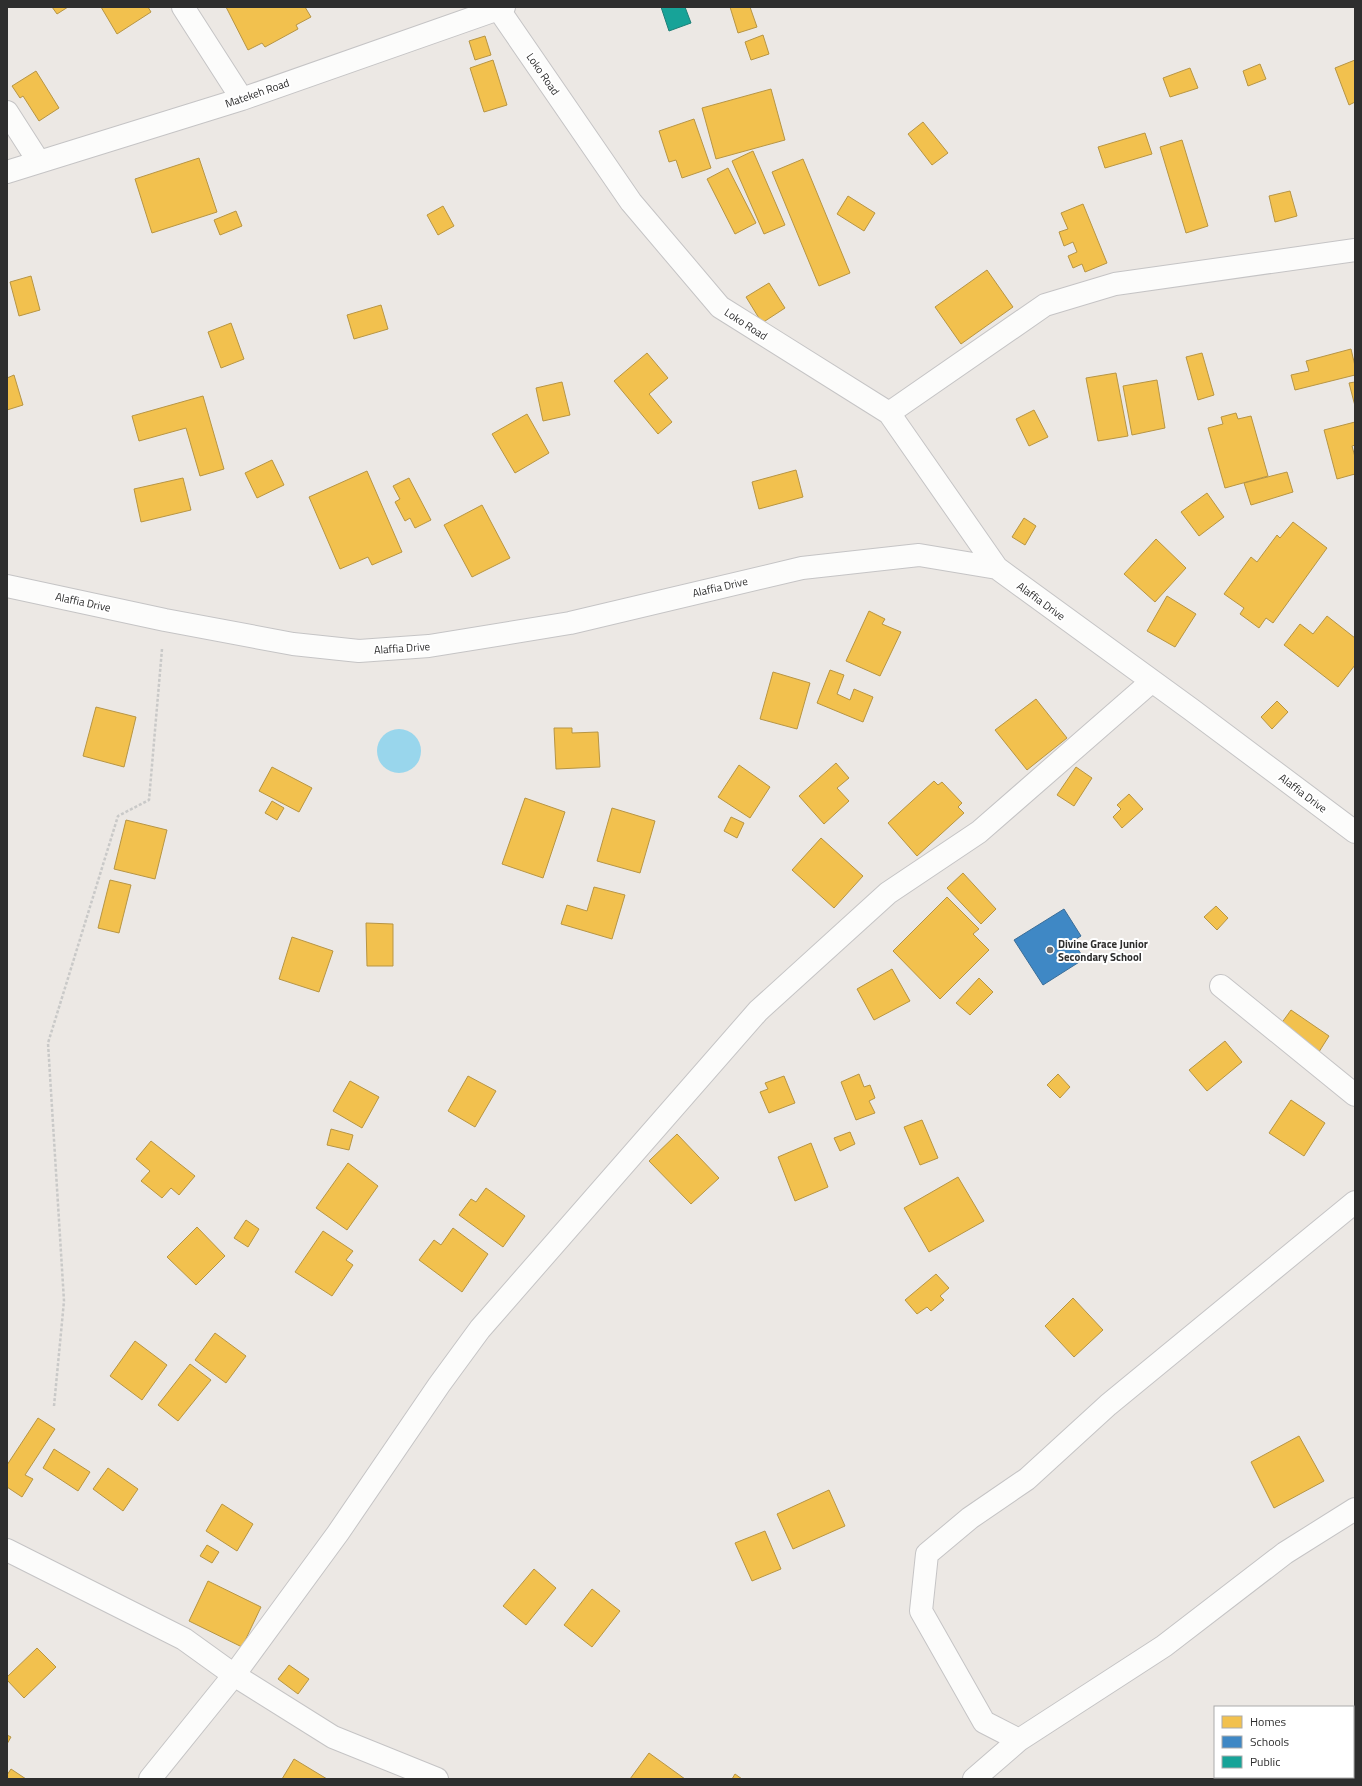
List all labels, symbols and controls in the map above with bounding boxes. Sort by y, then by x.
street label: Loko Road [523,50,563,98]
street label: Matekeh Road [223,74,291,111]
street label: Loko Road [721,304,771,344]
street label: Alaffia Drive [691,573,750,601]
street label: Alaffia Drive [1014,578,1069,624]
street label: Alaffia Drive [54,588,113,616]
street label: Alaffia Drive [373,638,431,658]
street label: Alaffia Drive [1276,770,1331,817]
place label: Divine Grace Junior Secondary School [1058,936,1148,965]
marker: Divine Grace Junior Secondary School [1045,945,1055,955]
legend [1214,1706,1354,1778]
text: Homes [1250,1712,1286,1731]
text: Schools [1250,1732,1290,1751]
text: Public [1250,1752,1280,1771]

